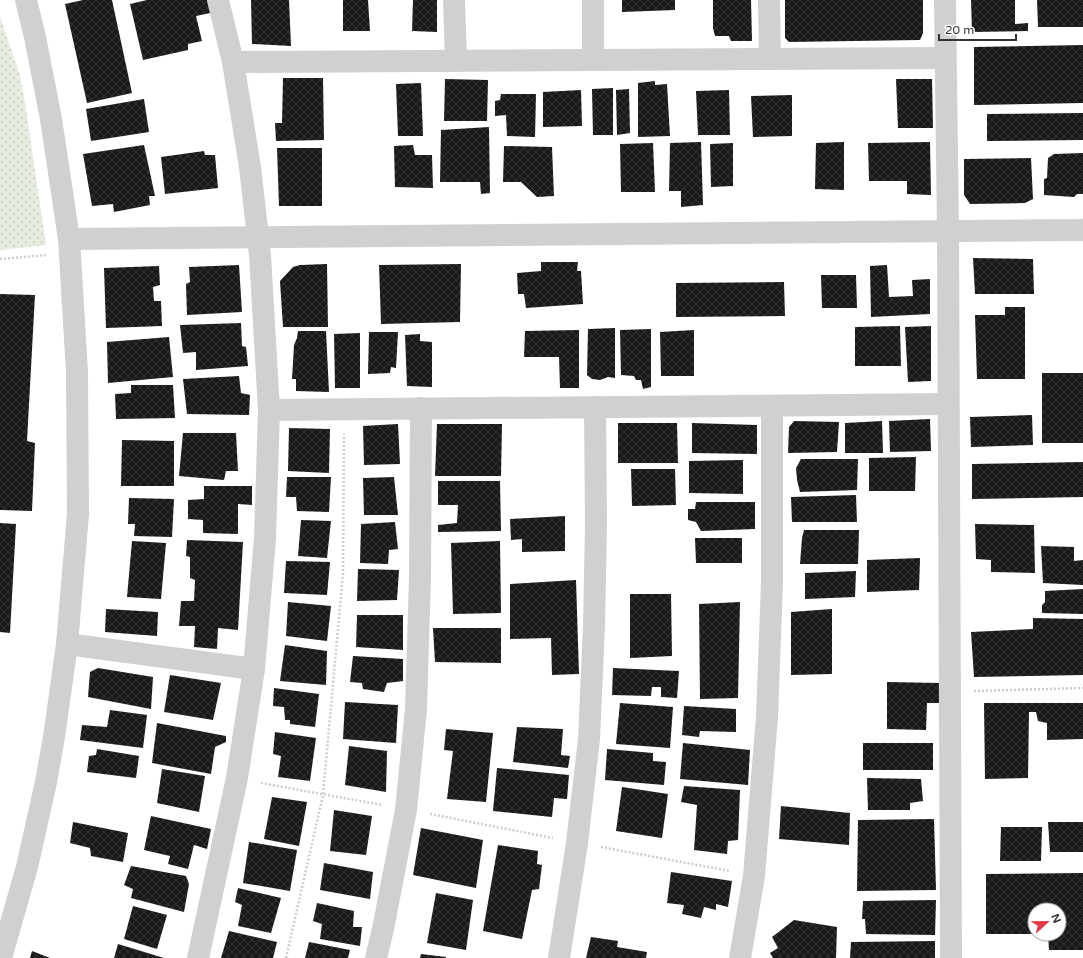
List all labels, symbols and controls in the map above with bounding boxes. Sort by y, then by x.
scale bar [939,16,1016,42]
text: 20 m [945,23,974,37]
north arrow [1027,902,1067,942]
text: N [1048,912,1063,925]

